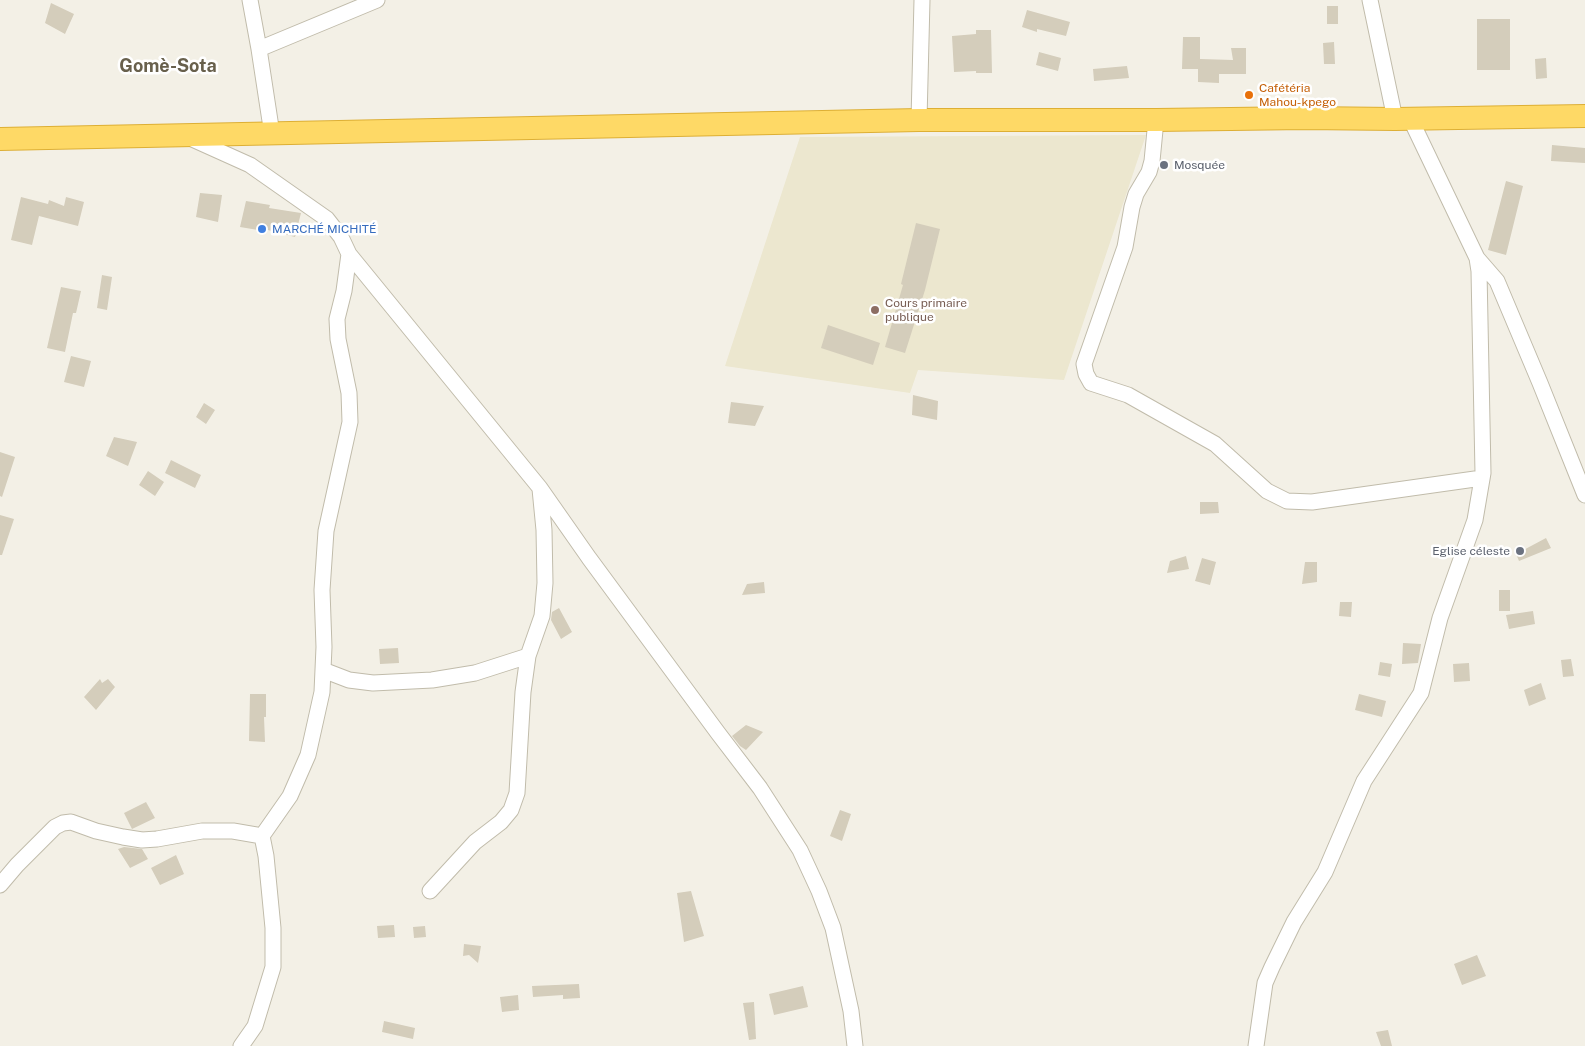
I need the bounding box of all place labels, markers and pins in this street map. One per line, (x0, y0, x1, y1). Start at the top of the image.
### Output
place label: Cafétéria Mahou-kpego (1259, 81, 1336, 109)
marker: Cafétéria Mahou-kpego (1243, 89, 1255, 101)
place label: Mosquée (1174, 158, 1225, 172)
marker: Mosquée (1158, 159, 1170, 171)
place label: MARCHÉ MICHITÉ (272, 222, 376, 236)
marker: MARCHÉ MICHITÉ (256, 223, 268, 235)
place label: Cours primaire publique (885, 296, 967, 324)
marker: Cours primaire publique (869, 304, 881, 316)
place label: Eglise céleste (1432, 544, 1510, 558)
marker: Eglise céleste (1514, 545, 1526, 557)

